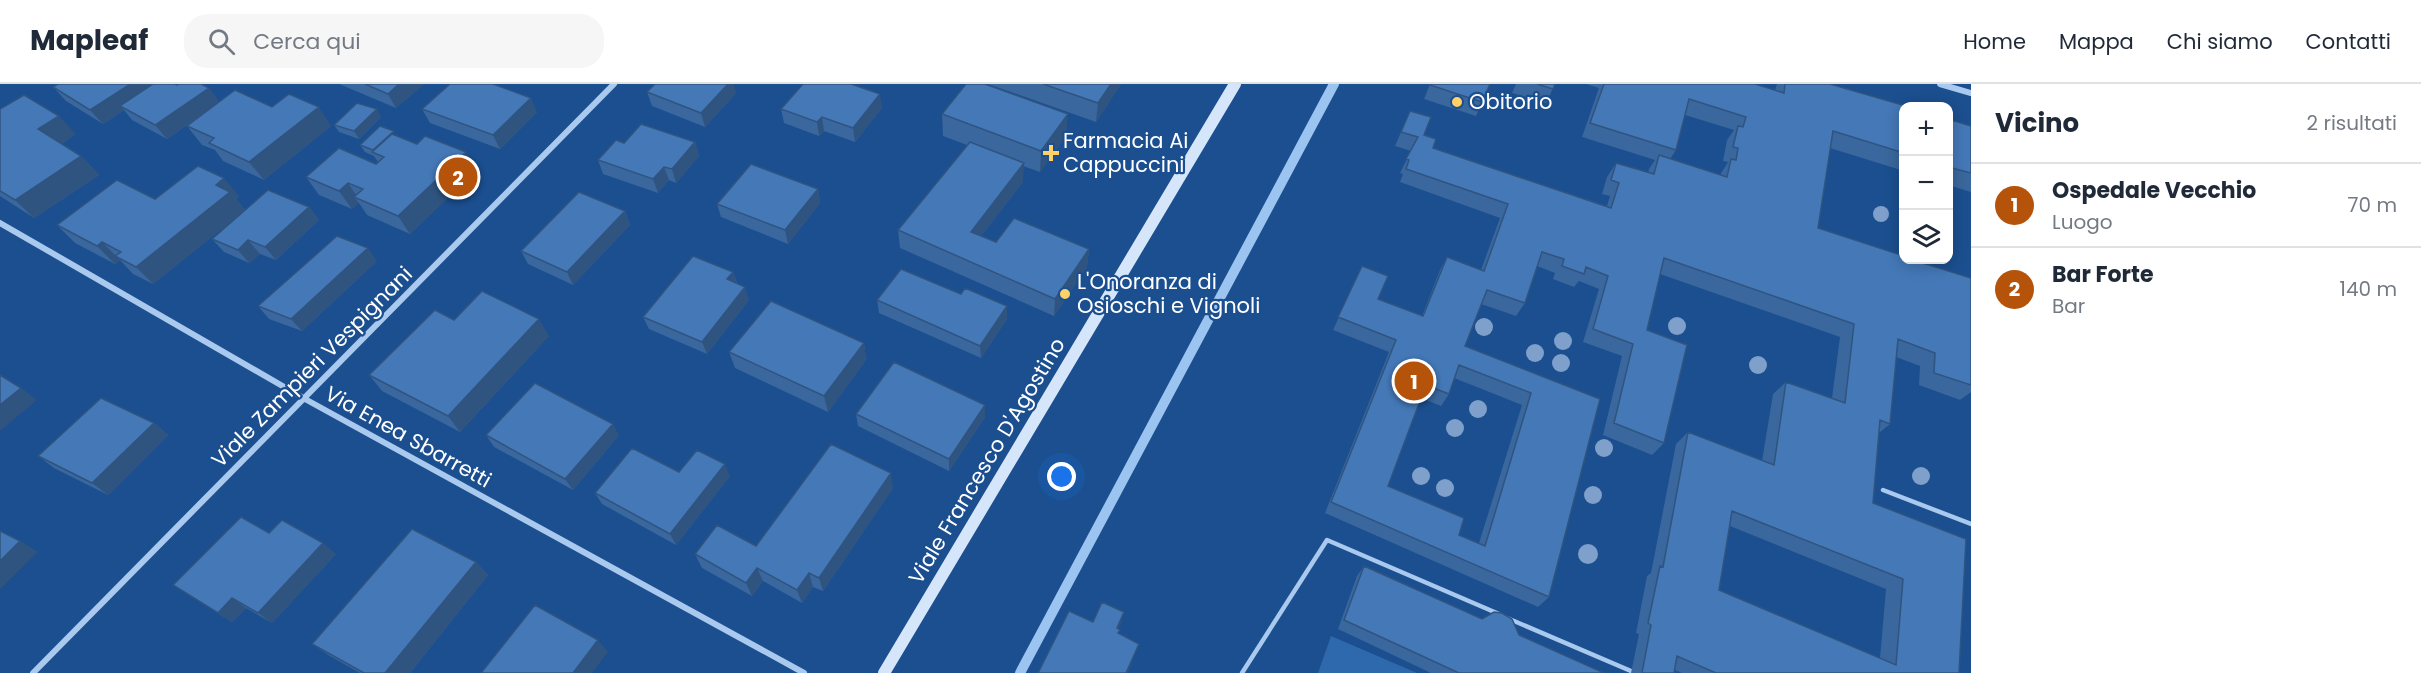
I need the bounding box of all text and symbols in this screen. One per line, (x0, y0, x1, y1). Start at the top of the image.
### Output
search box (184, 14, 604, 68)
text: Mapleaf (30, 21, 148, 60)
icon: search (205, 25, 238, 58)
text: Cerca qui (253, 26, 361, 57)
text: Home (1963, 27, 2026, 56)
text: Mappa (2059, 27, 2134, 56)
text: Chi siamo (2167, 27, 2273, 56)
text: Contatti (2306, 27, 2391, 56)
place label: Obitorio (1469, 87, 1552, 116)
marker: Obitorio (1450, 95, 1464, 109)
map controls (1899, 102, 1953, 264)
button: + (1899, 102, 1953, 156)
text: Vicino (1995, 105, 2079, 141)
text: 2 risultati (2307, 109, 2397, 137)
place label: Farmacia Ai Cappuccini (1063, 126, 1188, 179)
marker: Farmacia Ai Cappuccini (1044, 146, 1058, 160)
pin: 2 (438, 154, 478, 200)
button: − (1899, 156, 1953, 210)
text: Ospedale Vecchio (2052, 175, 2256, 206)
text: 1 (2011, 191, 2018, 219)
text: 70 m (2348, 191, 2397, 219)
text: Luogo (2052, 208, 2113, 236)
button: layers (1899, 210, 1953, 264)
text: Bar Forte (2052, 259, 2153, 290)
street label: Viale Zampieri Vespignani (205, 260, 419, 474)
place label: L'Onoranza di Osioschi e Vignoli (1077, 267, 1260, 320)
text: 2 (2009, 275, 2020, 303)
text: 140 m (2340, 275, 2397, 303)
marker: L'Onoranza di Osioschi e Vignoli (1058, 287, 1072, 301)
text: Bar (2052, 292, 2085, 320)
street label: Viale Francesco D'Agostino (901, 332, 1072, 589)
pin: 1 (1394, 358, 1434, 404)
street label: Via Enea Sbarretti (320, 379, 497, 494)
your location (1047, 462, 1076, 491)

